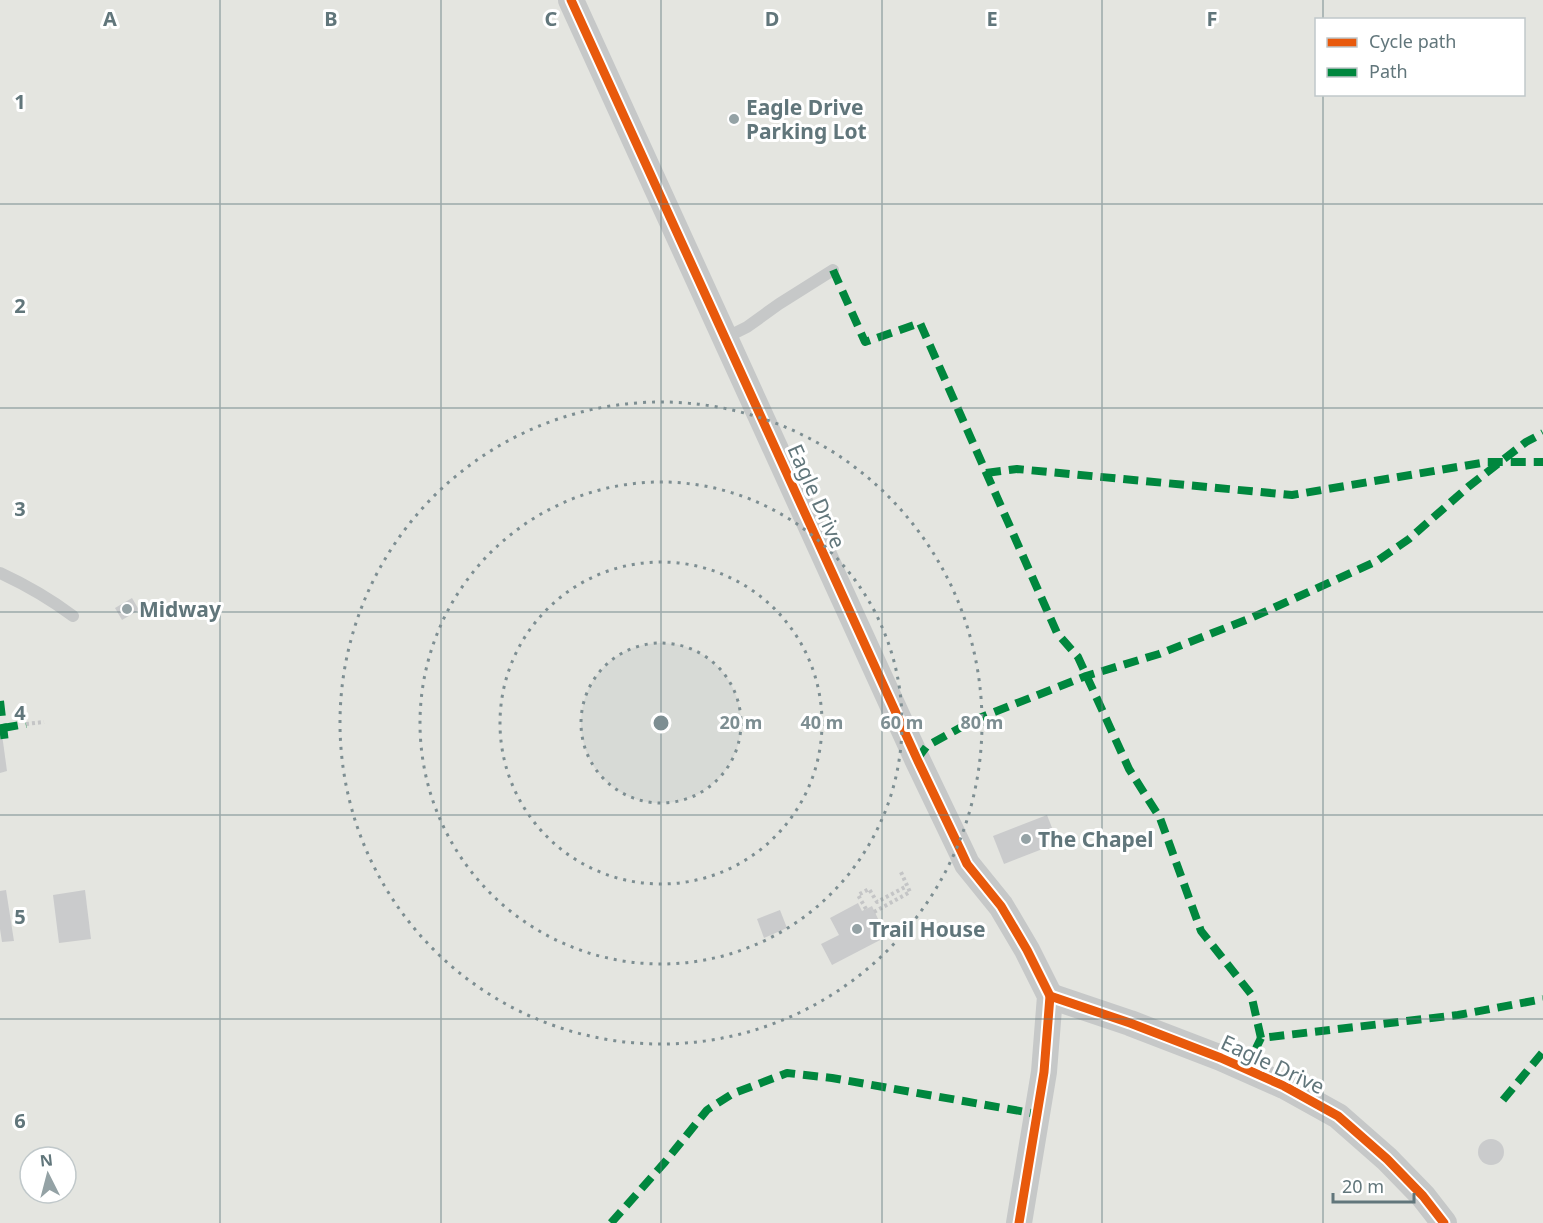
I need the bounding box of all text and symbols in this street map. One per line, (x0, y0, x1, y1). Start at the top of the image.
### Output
text: A (103, 5, 117, 32)
text: B (324, 5, 338, 32)
text: C (545, 5, 558, 32)
text: D (765, 5, 779, 32)
text: E (986, 5, 998, 32)
text: F (1207, 5, 1217, 32)
legend (1315, 18, 1525, 96)
text: Cycle path (1369, 29, 1456, 53)
text: Path (1369, 59, 1408, 83)
text: 1 (14, 88, 26, 115)
place label: Eagle Drive Parking Lot (746, 93, 867, 145)
marker: Eagle Drive Parking Lot (727, 112, 741, 126)
text: 2 (14, 292, 26, 319)
street label: Eagle Drive (782, 440, 852, 552)
text: 3 (14, 495, 26, 522)
place label: Midway (139, 595, 221, 623)
marker: Midway (120, 602, 134, 616)
text: 4 (14, 699, 26, 726)
text: 20 m (720, 710, 762, 734)
text: 40 m (801, 710, 843, 734)
text: 60 m (881, 710, 923, 734)
text: 80 m (961, 710, 1003, 734)
centre of rings (651, 713, 671, 733)
place label: The Chapel (1038, 825, 1154, 853)
marker: The Chapel (1019, 832, 1033, 846)
text: 5 (14, 903, 26, 930)
place label: Trail House (869, 915, 986, 943)
marker: Trail House (850, 922, 864, 936)
street label: Eagle Drive (1217, 1028, 1329, 1100)
text: 6 (14, 1107, 26, 1134)
north arrow (18, 1145, 78, 1205)
text: N (39, 1148, 54, 1172)
scale bar (1333, 1166, 1414, 1204)
text: 20 m (1342, 1174, 1384, 1198)

